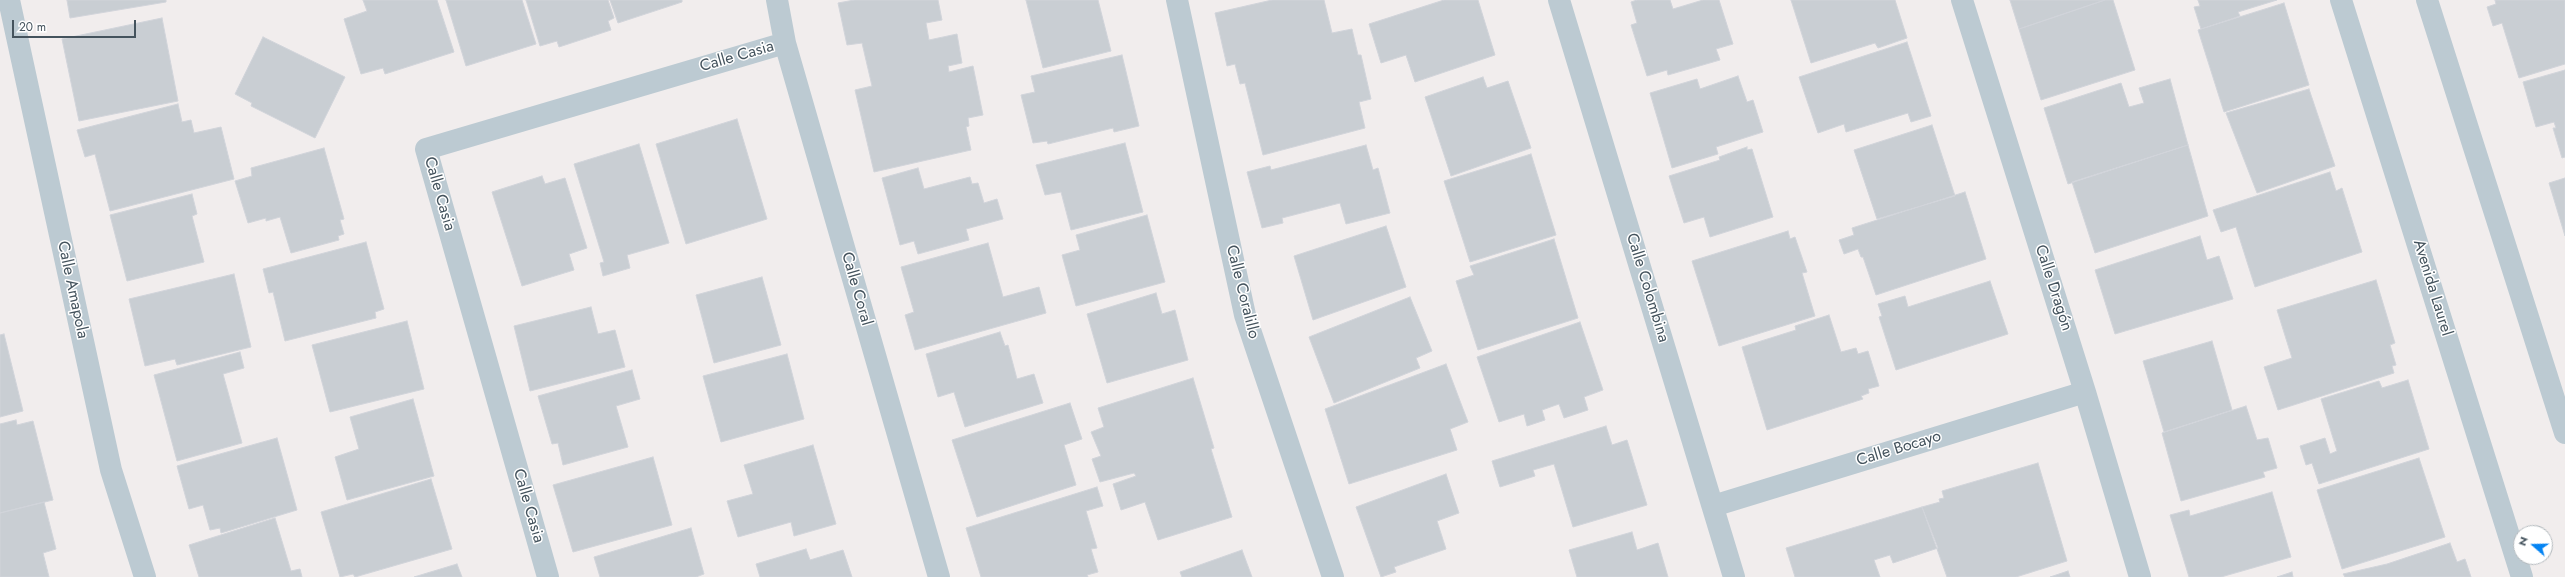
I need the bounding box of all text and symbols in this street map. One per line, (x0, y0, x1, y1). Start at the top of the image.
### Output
scale bar (14, 12, 138, 38)
text: 20 m (19, 18, 46, 36)
street label: Calle Casia (698, 37, 776, 77)
street label: Calle Casia (419, 155, 459, 233)
street label: Calle Colombina (1621, 231, 1673, 345)
street label: Avenida Laurel (2408, 238, 2456, 338)
street label: Calle Amapola (52, 240, 92, 340)
street label: Calle Coralillo (1221, 243, 1263, 341)
street label: Calle Dragón (2030, 243, 2076, 333)
street label: Calle Coral (836, 250, 876, 328)
street label: Calle Bocayo (1854, 427, 1944, 471)
street label: Calle Casia (508, 467, 548, 545)
north arrow (2513, 525, 2553, 565)
text: N (2514, 534, 2532, 548)

